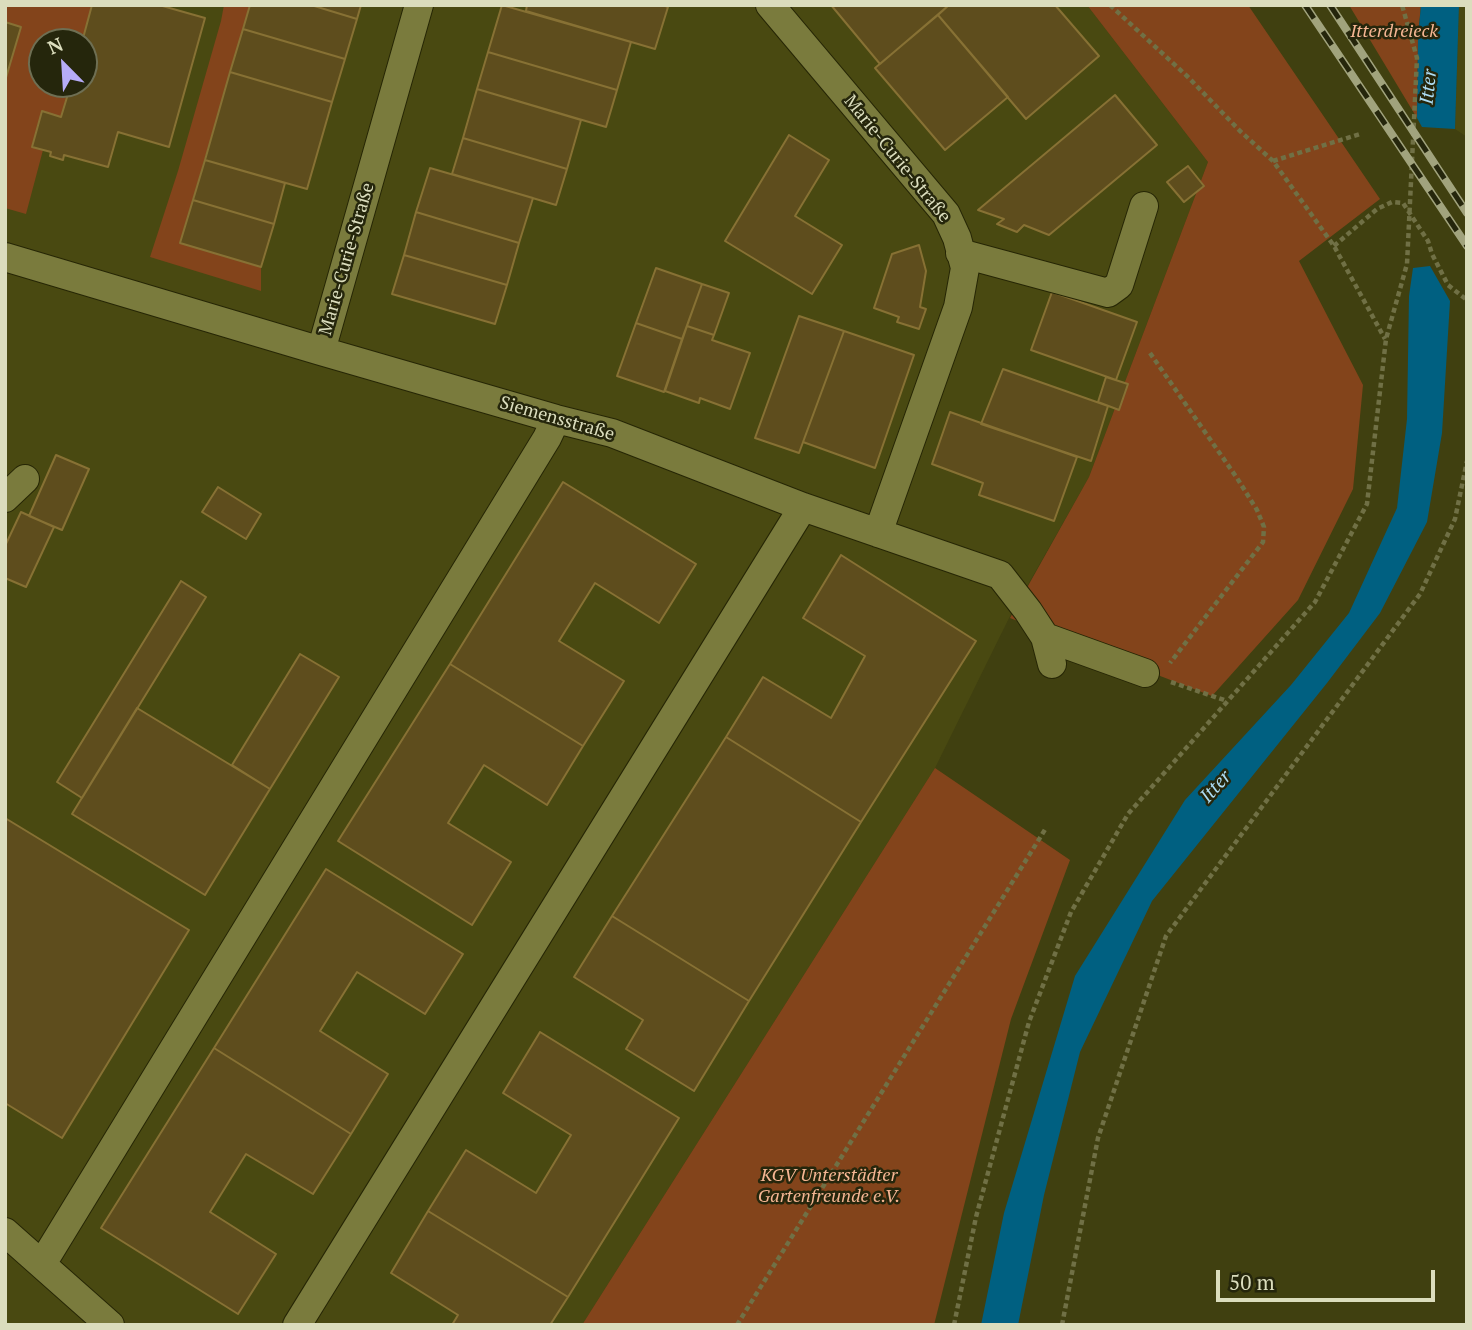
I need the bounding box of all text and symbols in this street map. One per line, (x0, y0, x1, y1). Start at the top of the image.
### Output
park label: Itterdreieck (1350, 21, 1438, 43)
north arrow (28, 28, 98, 98)
text: N (43, 31, 67, 60)
water label: Itter (1416, 68, 1442, 106)
street label: Marie-Curie-Straße (839, 91, 955, 227)
street label: Marie-Curie-Straße (315, 180, 379, 338)
street label: Siemensstraße (497, 392, 617, 446)
water label: Itter (1196, 766, 1236, 808)
park label: KGV Unterstädter Gartenfreunde e.V. (758, 1165, 900, 1208)
scale bar (1220, 1256, 1439, 1300)
text: 50 m (1229, 1268, 1275, 1296)

